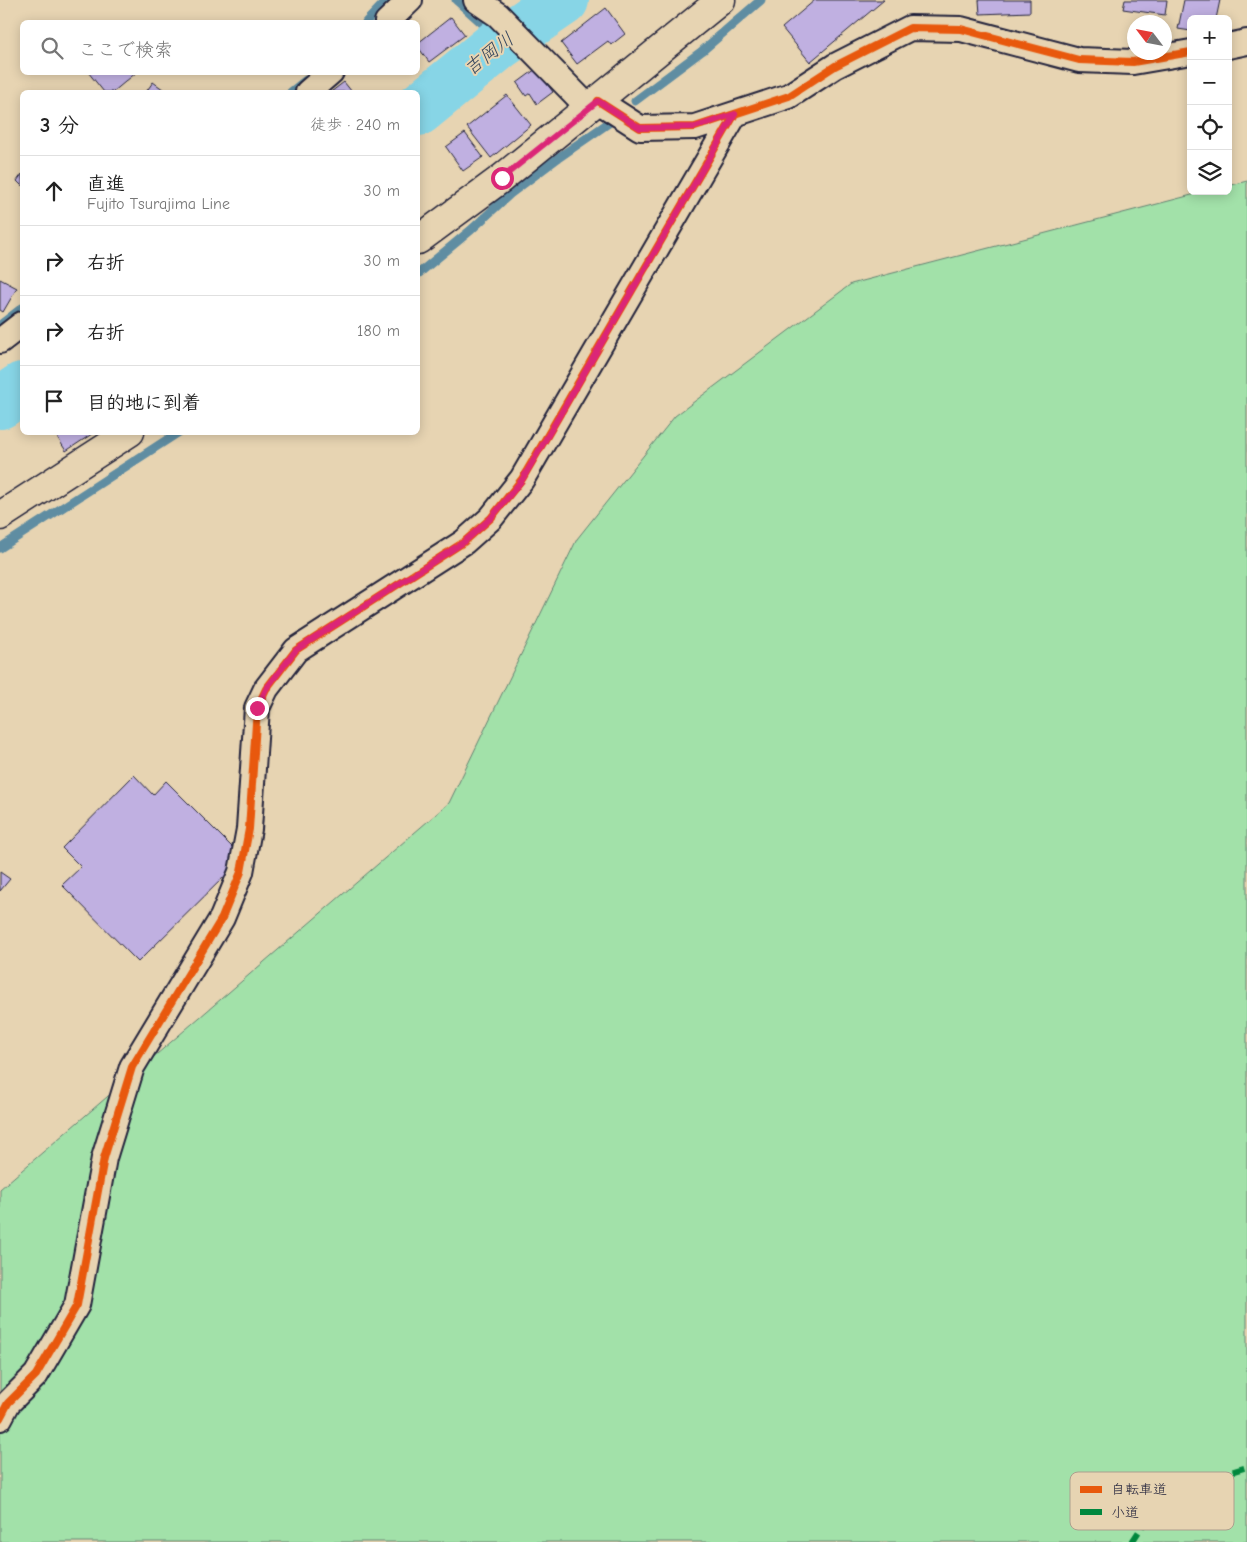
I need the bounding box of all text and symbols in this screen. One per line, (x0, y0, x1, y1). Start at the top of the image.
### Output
north arrow (1127, 15, 1172, 60)
map controls (1187, 15, 1232, 195)
button: + (1187, 15, 1232, 60)
search box (20, 20, 420, 75)
water label: 吉岡川 (460, 28, 518, 80)
icon: search (38, 34, 66, 62)
text: ここで検索 (78, 39, 173, 61)
button: − (1187, 60, 1232, 105)
button: locate (1187, 105, 1232, 150)
text: 3 分 (40, 113, 79, 137)
text: 徒歩 · 240 m (310, 116, 400, 134)
button: layers (1187, 150, 1232, 195)
route start (491, 167, 514, 190)
text: 直進 (87, 173, 125, 195)
icon: ahead (40, 177, 68, 205)
text: 30 m (364, 182, 400, 200)
text: Fujito Tsurajima Line (87, 195, 230, 213)
icon: right (40, 247, 68, 275)
text: 右折 (87, 252, 125, 274)
text: 30 m (364, 252, 400, 270)
icon: right (40, 317, 68, 345)
text: 右折 (87, 322, 125, 344)
text: 180 m (357, 322, 400, 340)
icon: arrive (40, 387, 68, 415)
text: 目的地に到着 (87, 392, 201, 414)
route end (246, 697, 269, 720)
legend (1070, 1472, 1234, 1530)
text: 自転車道 (1111, 1481, 1167, 1498)
text: 小道 (1111, 1504, 1139, 1521)

